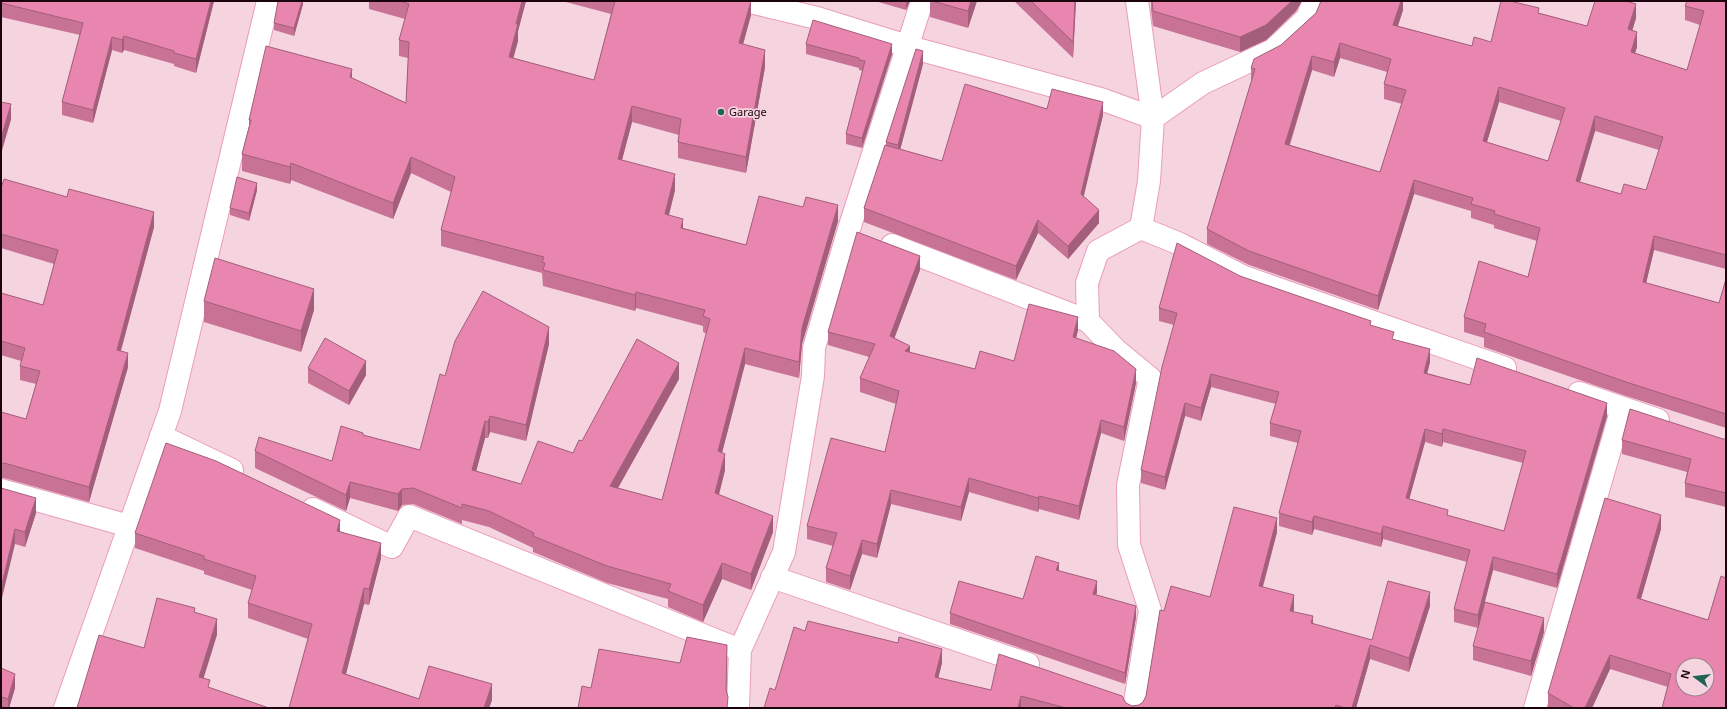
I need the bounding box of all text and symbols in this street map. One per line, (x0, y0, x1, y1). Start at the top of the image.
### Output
place label: Garage (729, 104, 767, 119)
marker: Garage (716, 107, 726, 117)
north arrow (1675, 657, 1715, 697)
text: N (1676, 668, 1693, 681)

